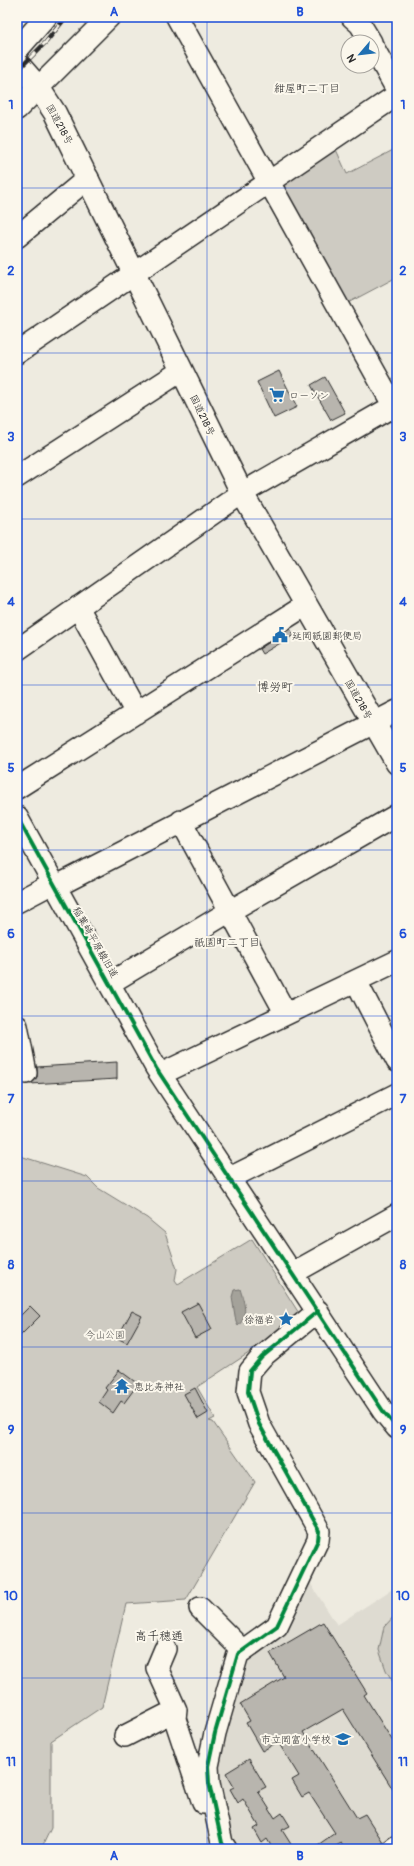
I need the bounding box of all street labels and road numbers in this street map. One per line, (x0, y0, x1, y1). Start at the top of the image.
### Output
street label: 国道218号 (43, 102, 75, 147)
street label: 国道218号 (187, 393, 217, 438)
street label: 国道218号 (342, 677, 374, 722)
street label: 稲葉崎平原線旧道 (70, 905, 120, 980)

